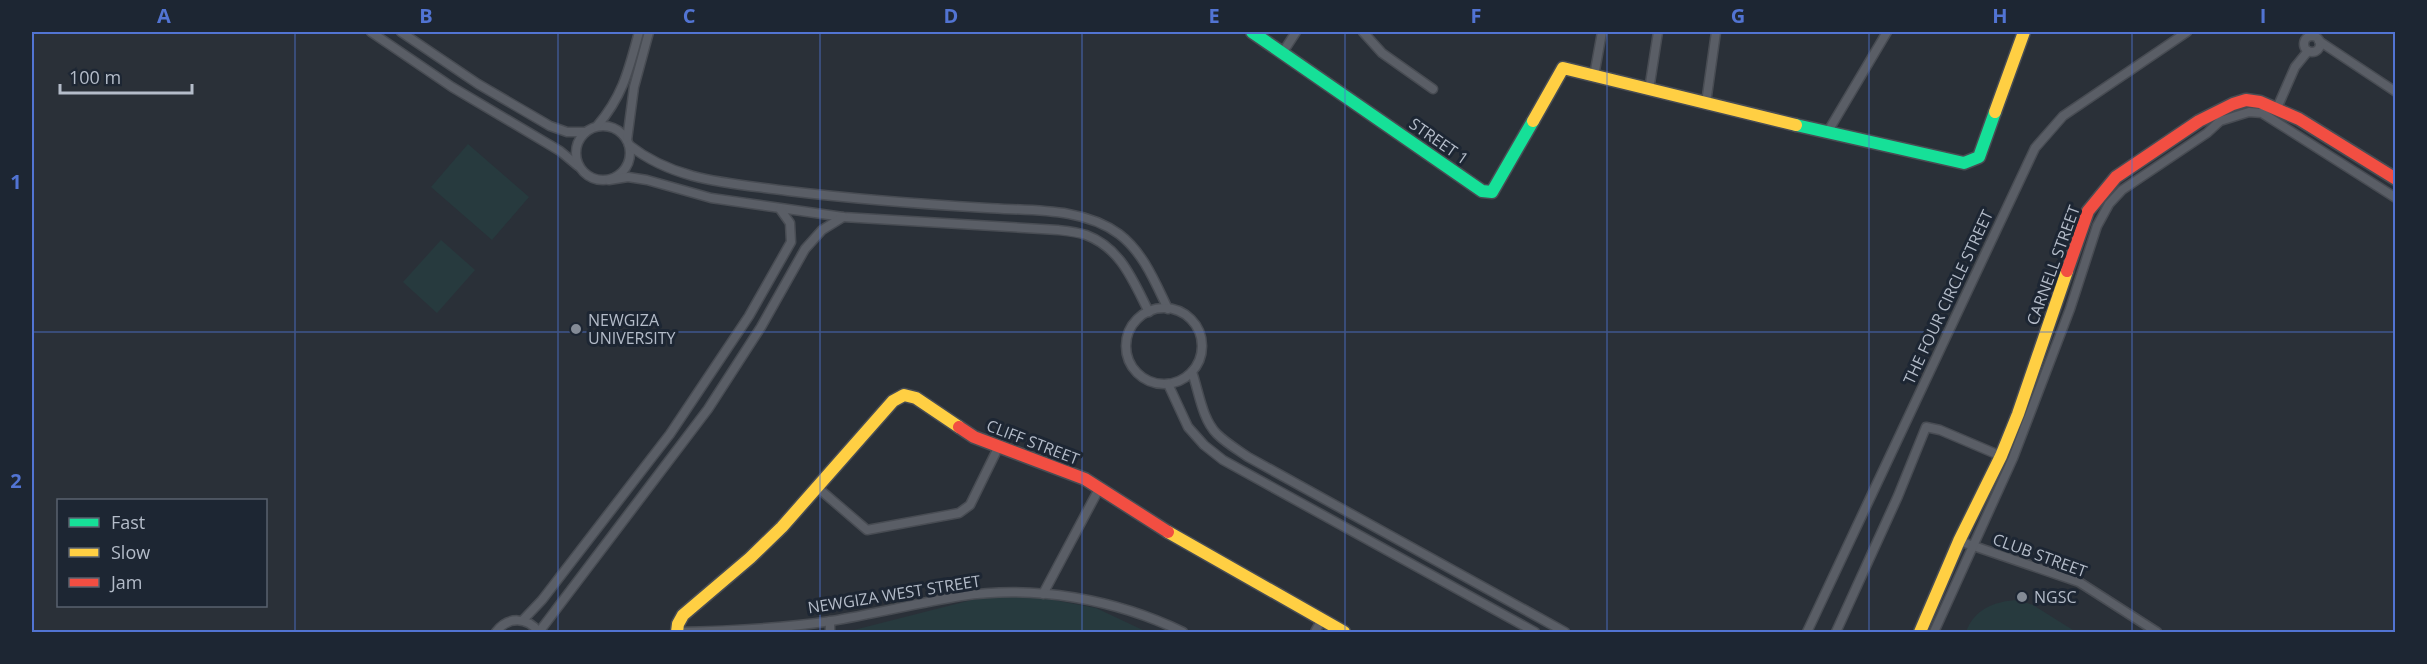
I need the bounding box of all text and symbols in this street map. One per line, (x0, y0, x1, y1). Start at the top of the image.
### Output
text: A (157, 2, 171, 29)
text: B (419, 2, 433, 29)
text: C (683, 2, 696, 29)
text: D (944, 2, 958, 29)
text: E (1208, 2, 1220, 29)
text: F (1471, 2, 1481, 29)
text: G (1731, 2, 1745, 29)
text: H (1992, 2, 2008, 29)
text: I (2260, 2, 2266, 29)
scale bar (60, 57, 192, 95)
text: 100 m (69, 65, 121, 89)
street label: STREET 1 (1405, 113, 1473, 169)
text: 1 (10, 168, 22, 195)
street label: CARNELL STREET (2021, 202, 2085, 328)
street label: THE FOUR CIRCLE STREET (1898, 206, 1998, 388)
place label: NEWGIZA UNIVERSITY (588, 309, 676, 349)
marker: NEWGIZA UNIVERSITY (569, 322, 583, 336)
street label: CLIFF STREET (983, 414, 1083, 470)
text: 2 (10, 467, 22, 494)
legend (57, 499, 267, 607)
text: Fast (111, 510, 145, 534)
street label: CLUB STREET (1990, 528, 2090, 582)
text: Slow (111, 540, 150, 564)
street label: NEWGIZA WEST STREET (806, 569, 982, 619)
text: Jam (109, 570, 143, 594)
place label: NGSC (2034, 586, 2077, 608)
marker: NGSC (2015, 590, 2029, 604)

